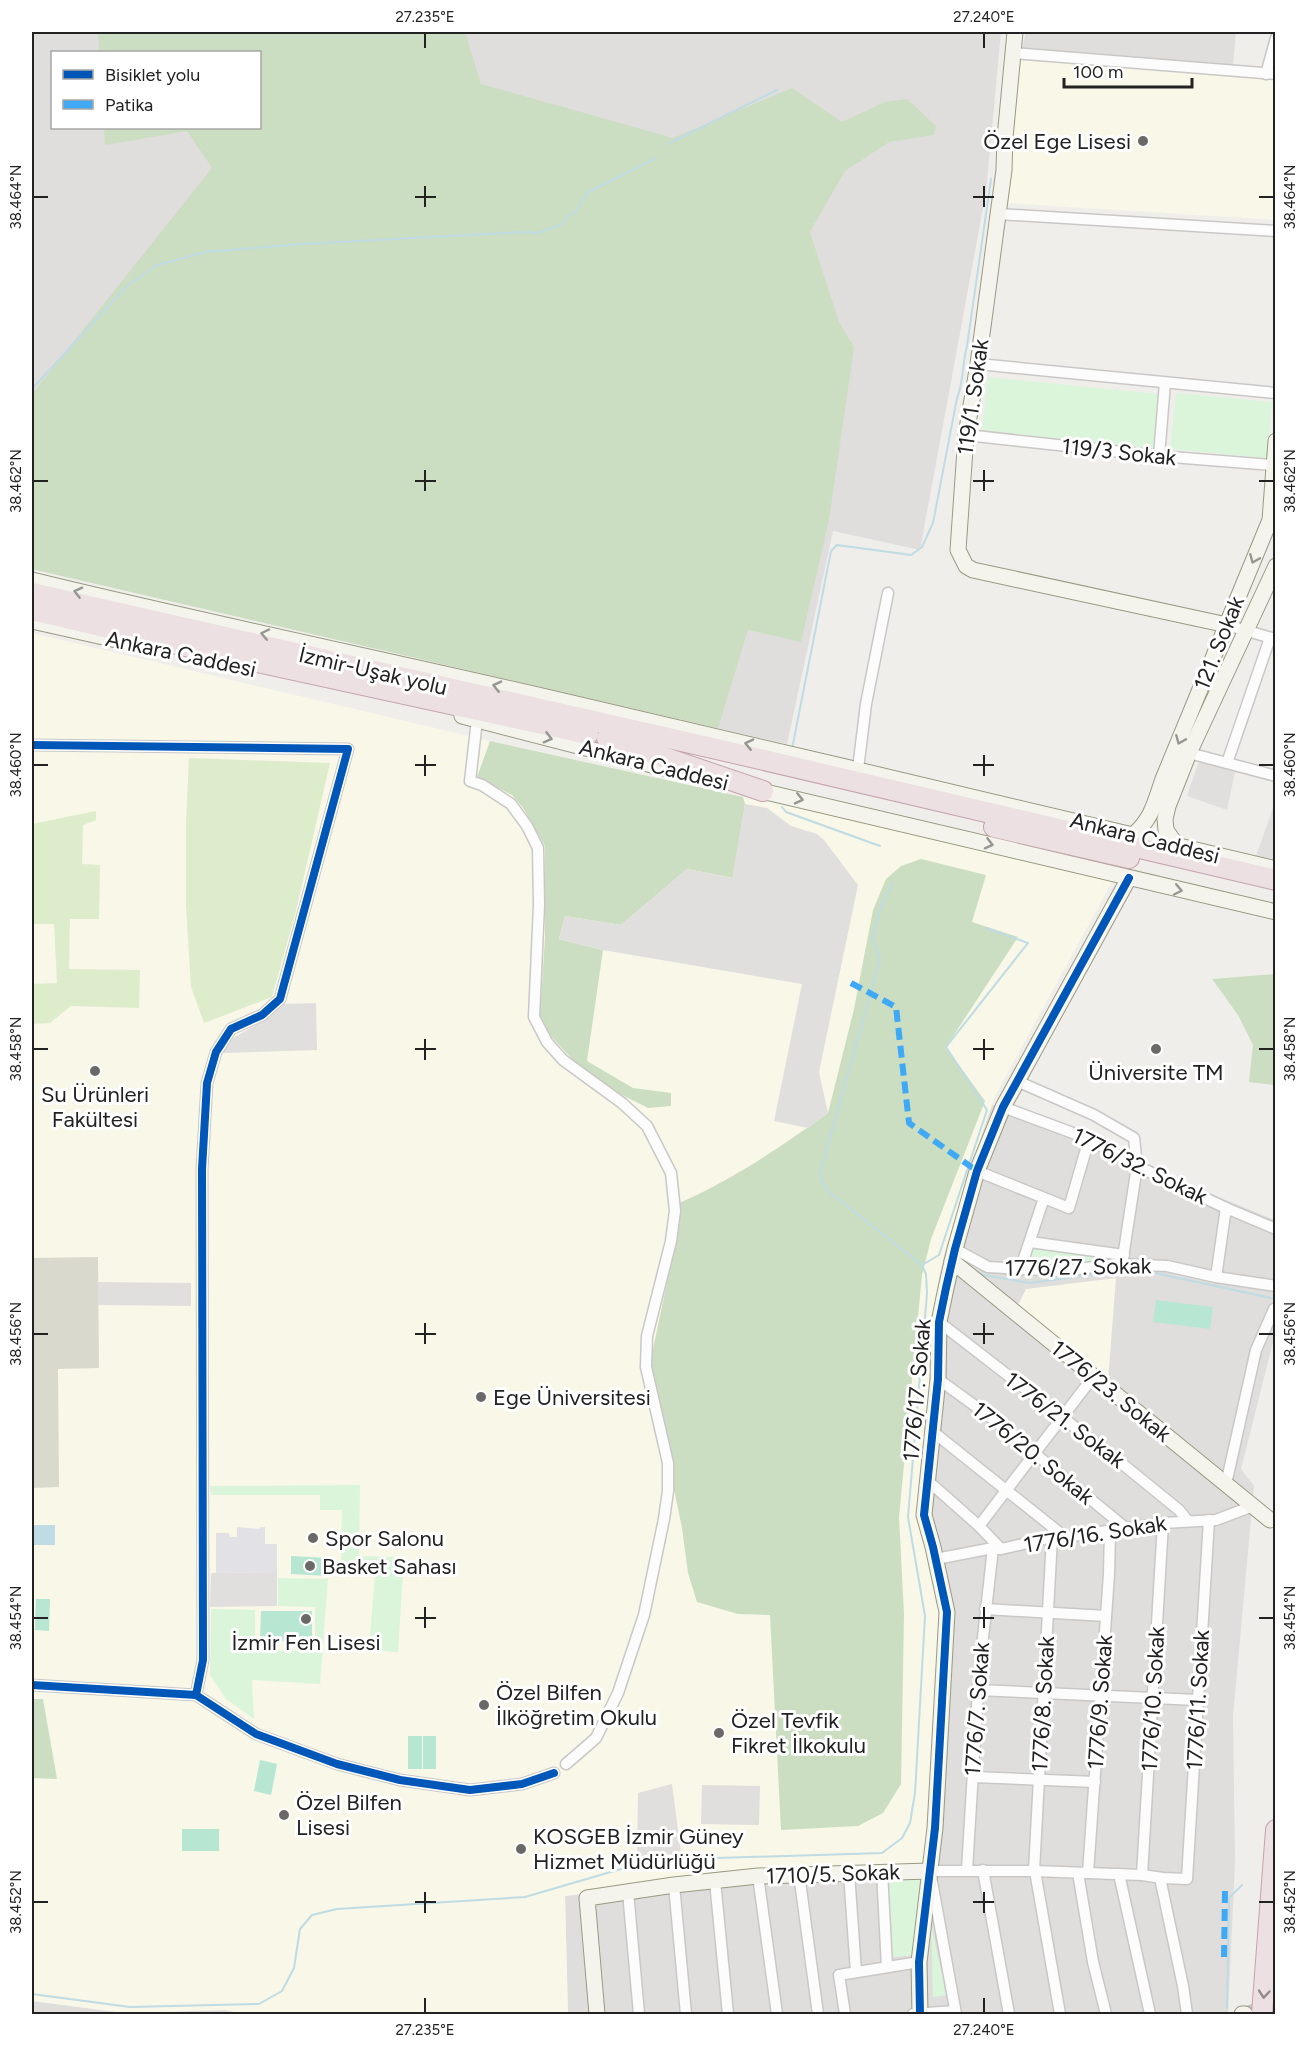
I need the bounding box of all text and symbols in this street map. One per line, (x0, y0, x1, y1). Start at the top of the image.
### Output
text: 27.235°E (395, 8, 455, 26)
text: 27.240°E (953, 8, 1015, 26)
legend (51, 51, 261, 129)
scale bar (1064, 51, 1192, 89)
text: 100 m (1073, 61, 1123, 83)
text: Bisiklet yolu (105, 64, 200, 86)
text: Patika (105, 94, 153, 116)
place label: Özel Ege Lisesi (983, 128, 1131, 155)
marker: Özel Ege Lisesi (1136, 134, 1150, 148)
text: 38.464°N (7, 165, 25, 229)
text: 38.464°N (1281, 165, 1299, 229)
street label: 119/1. Sokak (951, 337, 995, 457)
street label: 119/3 Sokak (1060, 433, 1178, 471)
text: 38.462°N (7, 449, 25, 513)
text: 38.462°N (1281, 449, 1299, 513)
one-way arrow (1249, 553, 1261, 564)
one-way arrow (74, 586, 84, 599)
street label: 121. Sokak (1188, 592, 1250, 694)
street label: Ankara Caddesi (103, 625, 259, 683)
one-way arrow (261, 628, 271, 641)
street label: İzmir-Uşak yolu (296, 641, 450, 701)
one-way arrow (492, 680, 502, 693)
one-way arrow (543, 731, 553, 744)
text: 38.460°N (7, 732, 25, 798)
text: 38.460°N (1281, 732, 1299, 798)
street label: Ankara Caddesi (576, 733, 732, 797)
one-way arrow (1175, 734, 1187, 745)
one-way arrow (744, 738, 754, 751)
one-way arrow (794, 792, 804, 805)
street label: Ankara Caddesi (1067, 806, 1223, 870)
one-way arrow (983, 837, 993, 850)
one-way arrow (1173, 883, 1183, 896)
text: 38.458°N (7, 1017, 25, 1081)
text: 38.458°N (1281, 1017, 1299, 1081)
marker: Üniversite TM (1149, 1042, 1163, 1056)
place label: Üniversite TM (1088, 1059, 1224, 1086)
marker: Su Ürünleri Fakültesi (88, 1064, 102, 1078)
place label: Su Ürünleri Fakültesi (41, 1081, 149, 1133)
street label: 1776/32. Sokak (1068, 1122, 1212, 1210)
street label: 1776/27. Sokak (1005, 1252, 1152, 1282)
text: 38.456°N (7, 1302, 25, 1366)
text: 38.456°N (1281, 1302, 1299, 1366)
street label: 1776/17. Sokak (897, 1317, 937, 1463)
street label: 1776/23. Sokak (1046, 1334, 1177, 1448)
street label: 1776/21. Sokak (999, 1366, 1131, 1474)
place label: Ege Üniversitesi (493, 1384, 651, 1411)
marker: Ege Üniversitesi (474, 1390, 488, 1404)
street label: 1776/20. Sokak (967, 1396, 1100, 1510)
street label: 1776/16. Sokak (1022, 1509, 1168, 1559)
place label: Spor Salonu (325, 1525, 444, 1552)
marker: Spor Salonu (306, 1531, 320, 1545)
place label: Basket Sahası (322, 1553, 457, 1580)
marker: Basket Sahası (303, 1559, 317, 1573)
text: 38.454°N (7, 1586, 25, 1650)
text: 38.454°N (1281, 1586, 1299, 1650)
marker: İzmir Fen Lisesi (299, 1612, 313, 1626)
street label: 1776/10. Sokak (1136, 1625, 1170, 1772)
place label: İzmir Fen Lisesi (231, 1629, 381, 1656)
street label: 1776/11. Sokak (1181, 1629, 1215, 1771)
street label: 1776/9. Sokak (1082, 1634, 1118, 1770)
street label: 1776/8. Sokak (1026, 1635, 1060, 1773)
street label: 1776/7. Sokak (959, 1641, 995, 1777)
place label: Özel Bilfen İlköğretim Okulu (496, 1679, 657, 1731)
marker: Özel Bilfen İlköğretim Okulu (477, 1698, 491, 1712)
place label: Özel Tevfik Fikret İlkokulu (731, 1707, 866, 1759)
marker: Özel Tevfik Fikret İlkokulu (712, 1726, 726, 1740)
place label: Özel Bilfen Lisesi (296, 1789, 402, 1841)
marker: Özel Bilfen Lisesi (277, 1808, 291, 1822)
place label: KOSGEB İzmir Güney Hizmet Müdürlüğü (533, 1823, 744, 1875)
marker: KOSGEB İzmir Güney Hizmet Müdürlüğü (514, 1842, 528, 1856)
street label: 1710/5. Sokak (766, 1858, 901, 1890)
text: 38.452°N (7, 1870, 25, 1934)
text: 38.452°N (1281, 1870, 1299, 1934)
one-way arrow (1258, 1989, 1271, 1998)
text: 27.235°E (395, 2021, 455, 2039)
text: 27.240°E (953, 2021, 1015, 2039)

